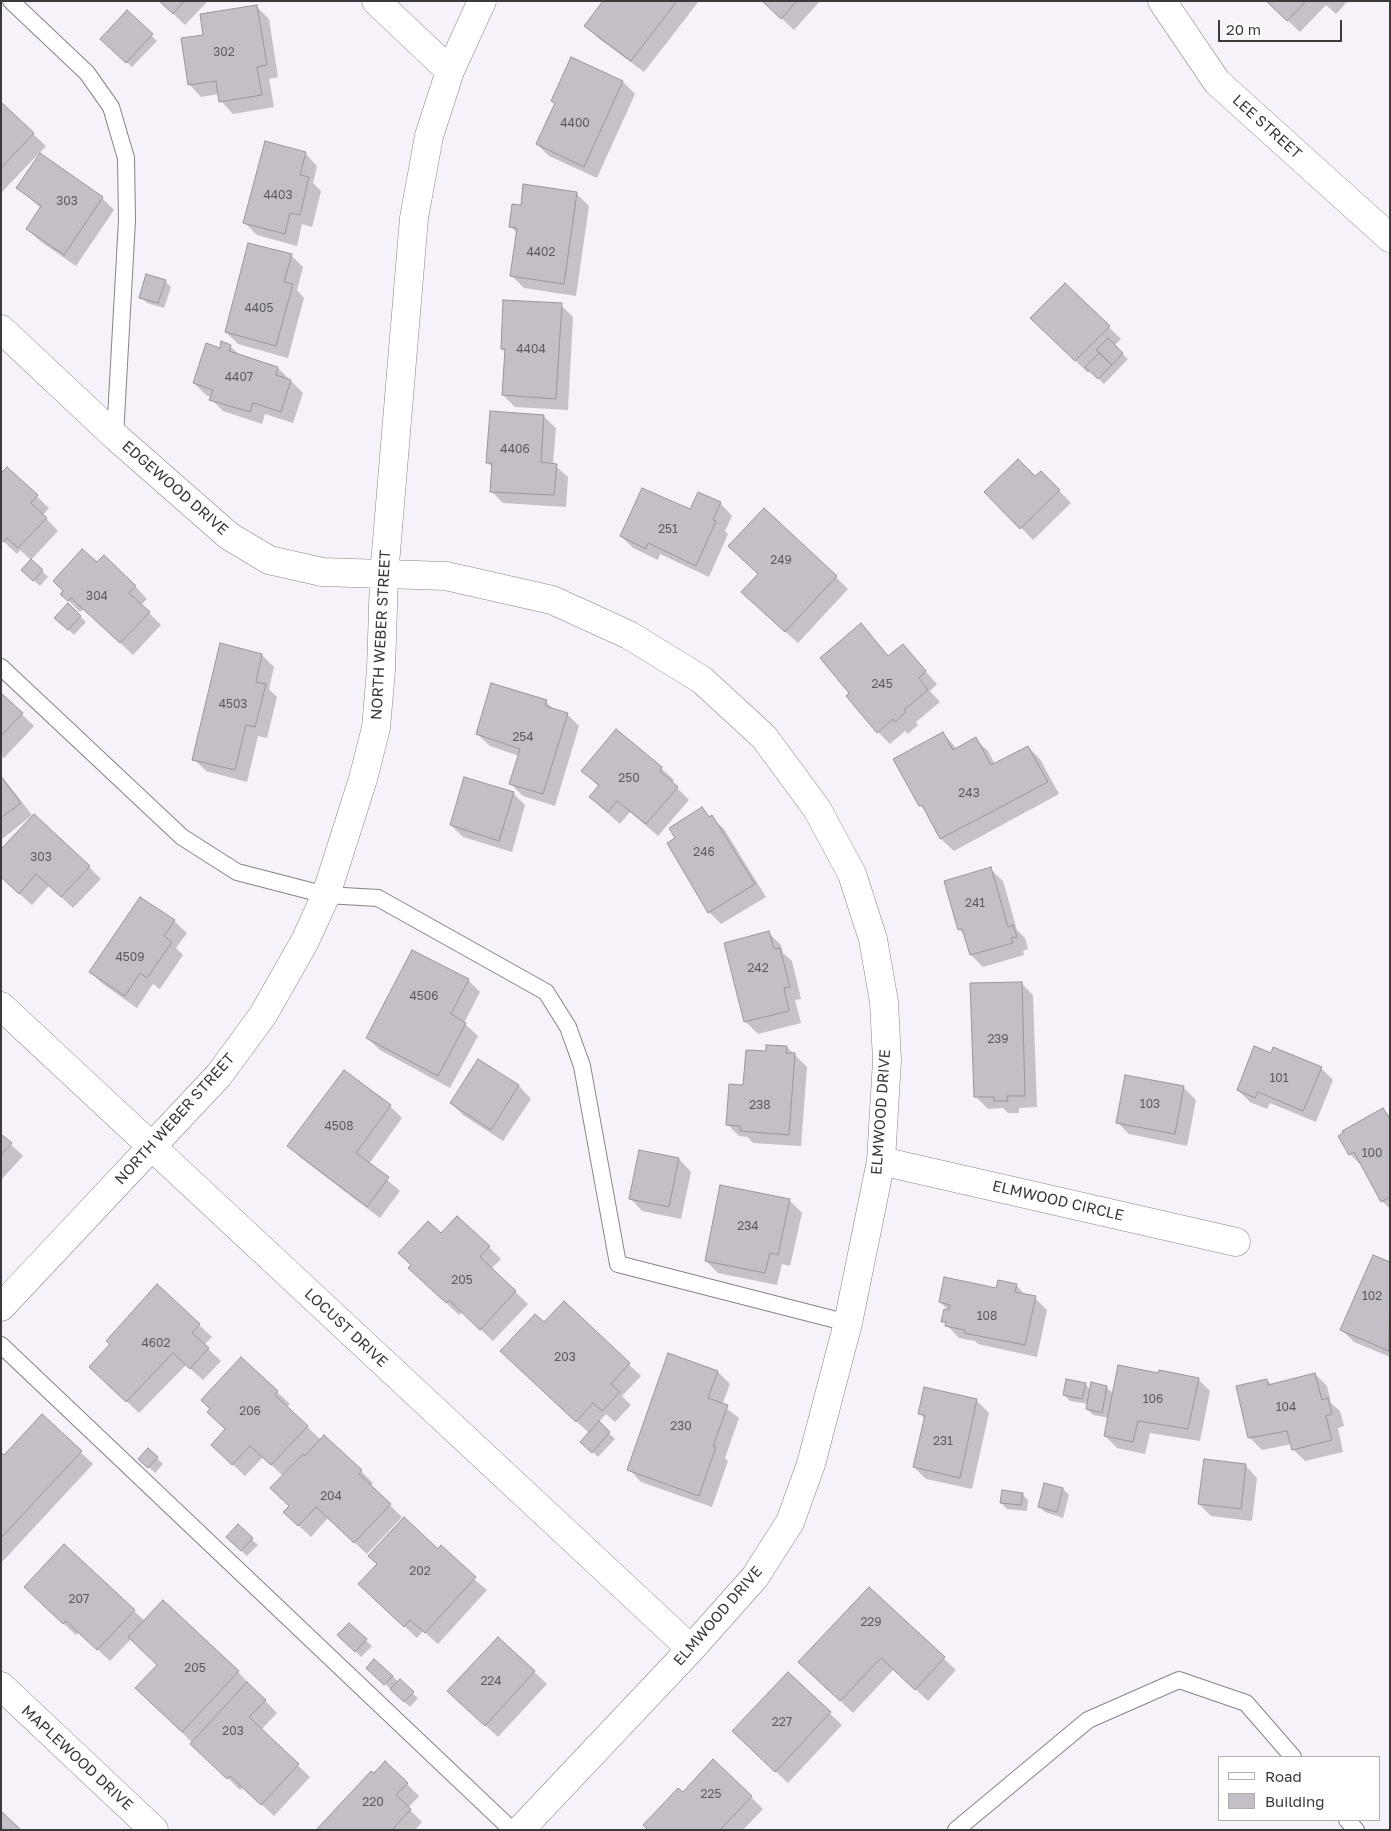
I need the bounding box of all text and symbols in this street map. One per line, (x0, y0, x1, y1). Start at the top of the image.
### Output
scale bar (1221, 10, 1345, 42)
text: 20 m (1226, 20, 1261, 38)
house number: 302 (213, 45, 235, 59)
street label: LEE STREET (1229, 91, 1305, 163)
house number: 4400 (560, 116, 590, 130)
house number: 4403 (263, 188, 293, 202)
house number: 303 (56, 194, 78, 208)
house number: 4402 (526, 245, 556, 259)
house number: 4405 (244, 301, 274, 315)
house number: 4404 (516, 342, 546, 356)
house number: 4407 (225, 370, 253, 384)
street label: EDGEWOOD DRIVE (118, 437, 232, 539)
house number: 4406 (500, 442, 530, 456)
house number: 251 (658, 522, 678, 536)
street label: NORTH WEBER STREET (368, 549, 394, 721)
house number: 249 (770, 553, 792, 567)
house number: 304 (86, 589, 108, 603)
house number: 245 (871, 677, 893, 691)
house number: 4503 (219, 697, 247, 711)
house number: 254 (512, 730, 534, 744)
house number: 250 (618, 771, 640, 785)
house number: 243 (958, 786, 980, 800)
house number: 246 (693, 845, 715, 859)
house number: 303 (30, 850, 52, 864)
house number: 241 (965, 896, 985, 910)
house number: 4509 (116, 950, 144, 964)
house number: 242 (747, 961, 769, 975)
house number: 4506 (410, 989, 438, 1003)
house number: 239 (987, 1032, 1009, 1046)
street label: ELMWOOD DRIVE (868, 1049, 894, 1175)
street label: NORTH WEBER STREET (111, 1050, 239, 1188)
house number: 101 (1269, 1071, 1289, 1085)
house number: 103 (1140, 1097, 1160, 1111)
house number: 238 (749, 1098, 771, 1112)
house number: 4508 (324, 1119, 354, 1133)
house number: 100 (1362, 1146, 1382, 1160)
street label: ELMWOOD CIRCLE (991, 1177, 1125, 1225)
house number: 234 (737, 1219, 759, 1233)
house number: 205 (451, 1273, 473, 1287)
street label: LOCUST DRIVE (301, 1285, 391, 1371)
house number: 102 (1362, 1289, 1382, 1303)
house number: 108 (977, 1309, 997, 1323)
house number: 4602 (142, 1336, 170, 1350)
house number: 203 (554, 1350, 576, 1364)
house number: 106 (1143, 1392, 1163, 1406)
house number: 104 (1276, 1400, 1296, 1414)
house number: 206 (239, 1404, 261, 1418)
house number: 230 (670, 1419, 692, 1433)
house number: 231 (933, 1434, 953, 1448)
house number: 204 (320, 1489, 342, 1503)
street label: ELMWOOD DRIVE (670, 1563, 766, 1669)
house number: 202 (409, 1564, 431, 1578)
house number: 207 (69, 1592, 89, 1606)
house number: 229 (860, 1615, 882, 1629)
house number: 205 (184, 1661, 206, 1675)
house number: 224 (480, 1674, 502, 1688)
street label: MAPLEWOOD DRIVE (18, 1702, 136, 1814)
house number: 227 (772, 1715, 792, 1729)
house number: 203 (222, 1724, 244, 1738)
legend (1218, 1756, 1381, 1821)
text: Road (1265, 1767, 1302, 1785)
house number: 225 (701, 1787, 721, 1801)
text: Building (1265, 1792, 1325, 1810)
house number: 220 (362, 1795, 384, 1809)

